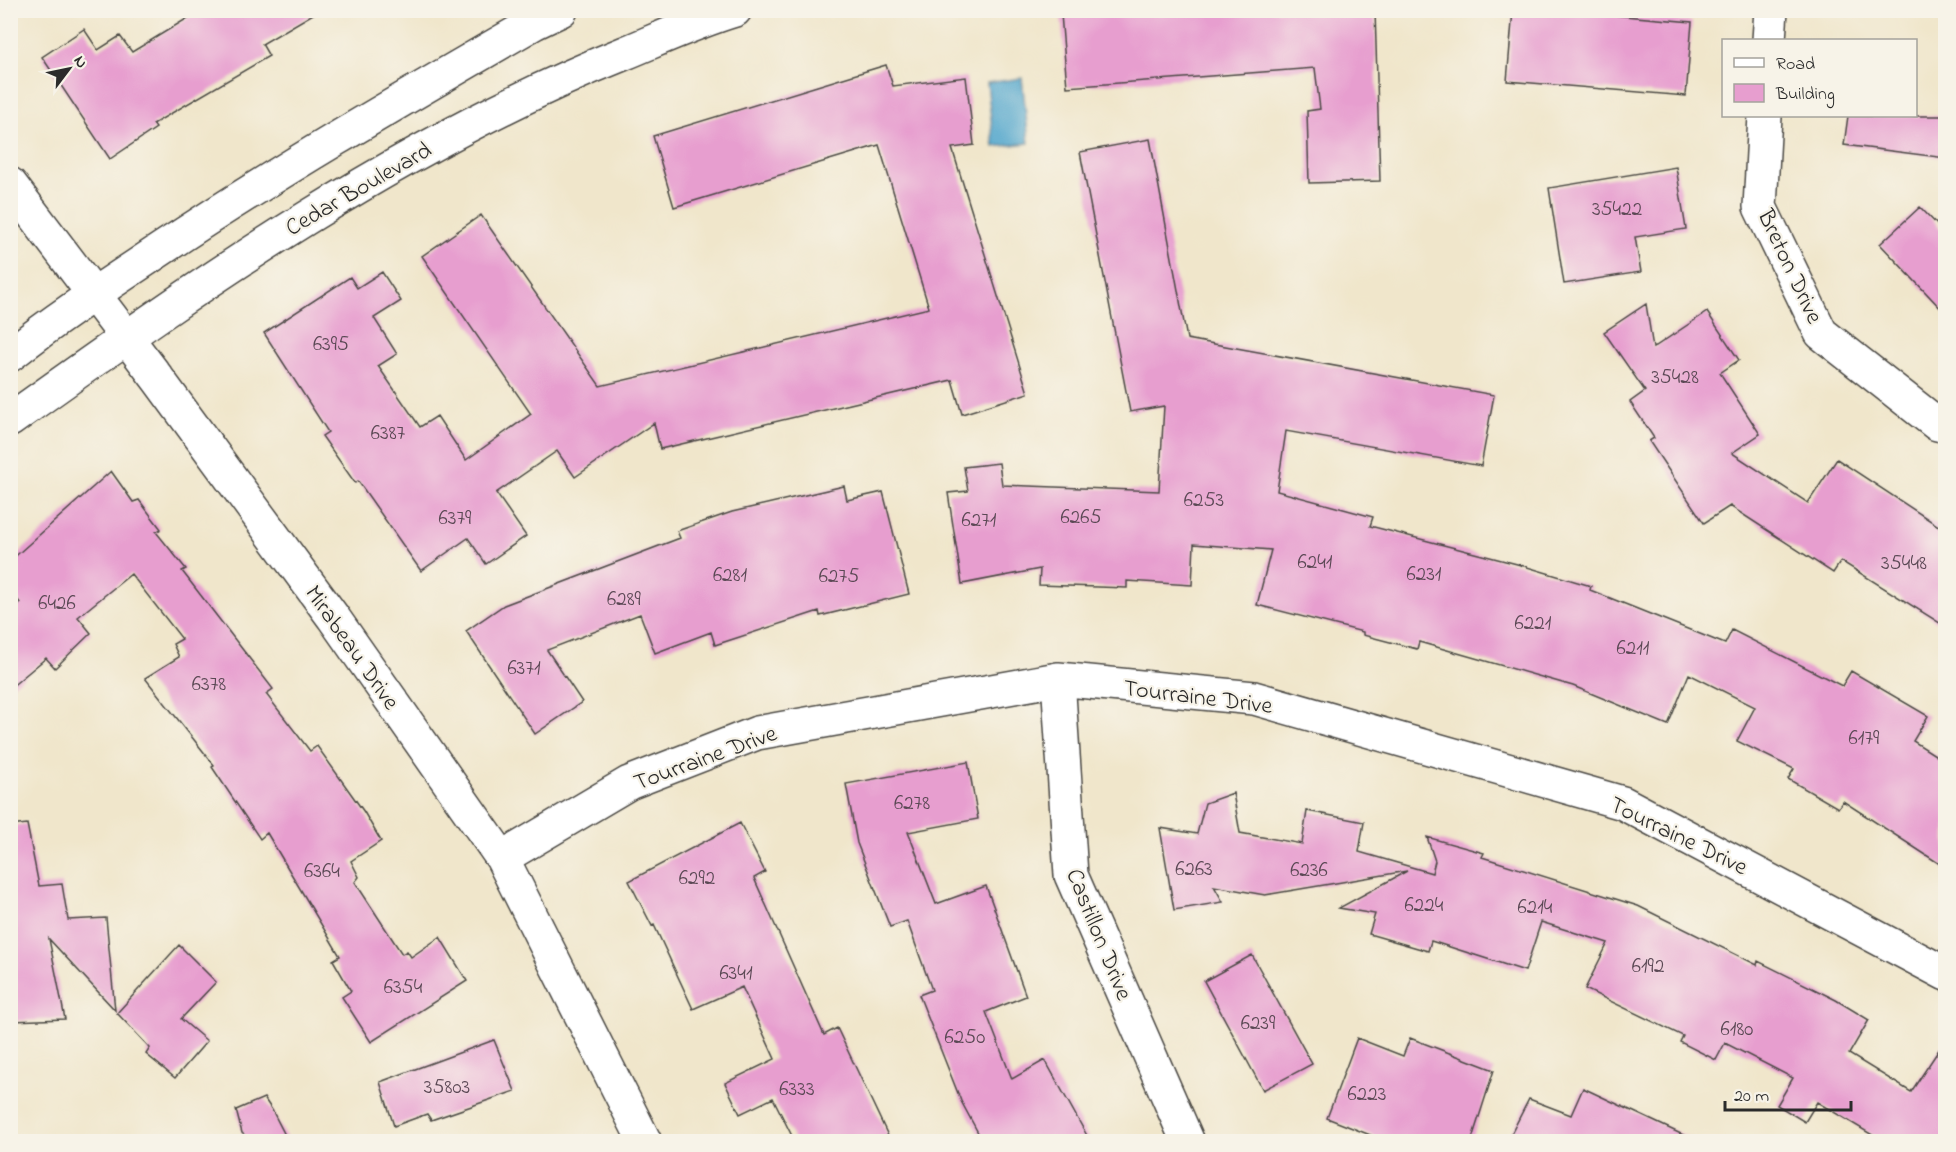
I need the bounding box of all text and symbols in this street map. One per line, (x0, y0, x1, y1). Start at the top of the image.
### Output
north arrow (39, 39, 99, 99)
legend (1722, 39, 1917, 117)
text: N (67, 51, 93, 73)
text: Road (1776, 52, 1815, 78)
text: Building (1775, 82, 1835, 109)
street label: Cedar Boulevard (279, 134, 439, 246)
house number: 35422 (1592, 195, 1642, 225)
street label: Breton Drive (1746, 203, 1831, 330)
house number: 6395 (313, 330, 349, 360)
house number: 35428 (1651, 363, 1699, 393)
house number: 6387 (371, 419, 406, 449)
house number: 6253 (1184, 486, 1224, 516)
house number: 6265 (1061, 503, 1101, 533)
house number: 6379 (439, 504, 472, 534)
house number: 6271 (961, 506, 997, 536)
house number: 6241 (1297, 548, 1333, 578)
house number: 35448 (1881, 549, 1927, 579)
house number: 6231 (1406, 560, 1442, 590)
house number: 6281 (713, 561, 747, 591)
house number: 6275 (819, 562, 859, 592)
street label: Mirabeau Drive (295, 579, 407, 718)
house number: 6289 (607, 585, 642, 615)
house number: 6426 (38, 589, 76, 619)
house number: 6221 (1515, 609, 1552, 639)
house number: 6211 (1616, 634, 1650, 664)
house number: 6371 (507, 654, 541, 684)
house number: 6378 (192, 670, 226, 700)
street label: Tourraine Drive (1121, 672, 1274, 725)
street label: Tourraine Drive (629, 717, 782, 801)
house number: 6179 (1849, 724, 1880, 754)
house number: 6278 (894, 789, 930, 819)
street label: Tourraine Drive (1603, 789, 1753, 886)
house number: 6263 (1175, 855, 1213, 885)
house number: 6236 (1290, 856, 1328, 886)
house number: 6364 (304, 857, 340, 887)
house number: 6292 (679, 864, 715, 894)
street label: Castillon Drive (1055, 864, 1140, 1006)
house number: 6224 (1405, 891, 1444, 921)
house number: 6214 (1517, 893, 1553, 923)
house number: 6192 (1632, 952, 1664, 982)
house number: 6341 (719, 959, 753, 989)
house number: 6354 (384, 973, 423, 1003)
house number: 6239 (1241, 1009, 1276, 1039)
house number: 6180 (1721, 1015, 1753, 1045)
house number: 6250 (945, 1023, 985, 1053)
house number: 35803 (424, 1073, 470, 1103)
scale bar (1725, 1074, 1851, 1112)
house number: 6333 (779, 1075, 815, 1105)
house number: 6223 (1348, 1080, 1386, 1110)
text: 20 m (1734, 1084, 1769, 1110)

